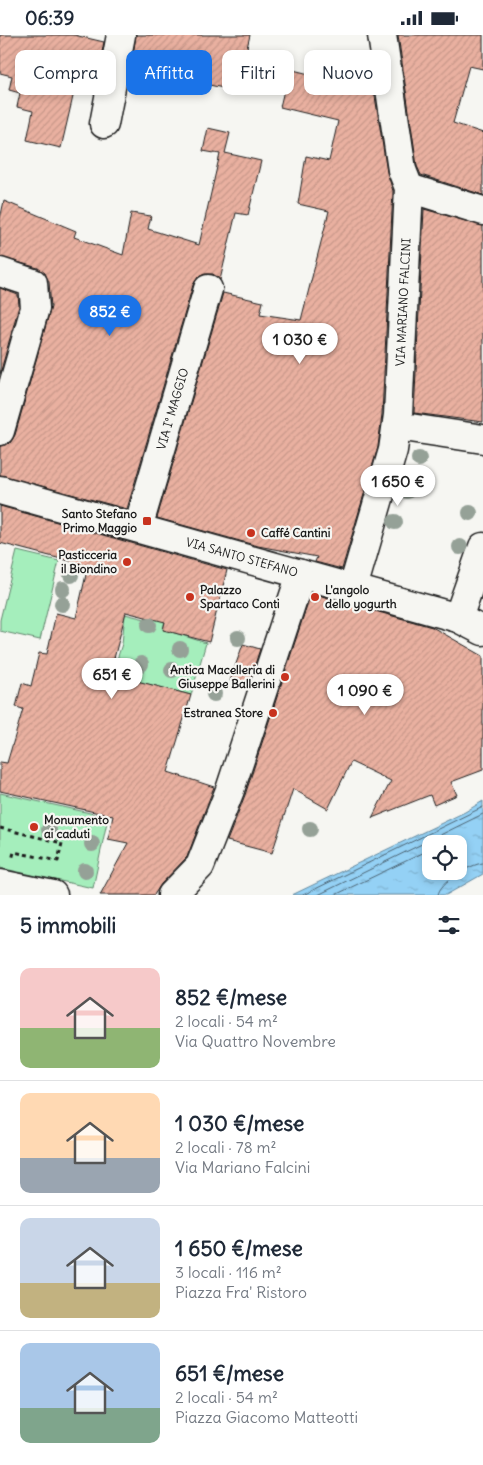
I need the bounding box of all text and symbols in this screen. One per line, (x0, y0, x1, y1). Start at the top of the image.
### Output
text: 06:39 (25, 6, 74, 30)
chip: Compra (15, 50, 116, 95)
chip: Affitta (126, 50, 212, 95)
chip: Filtri (222, 50, 294, 95)
chip: Nuovo (304, 50, 391, 95)
street label: VIA MARIANO FALCINI (392, 238, 414, 367)
pin: 852 € (75, 295, 145, 337)
text: 852 € (89, 301, 131, 321)
pin: 1 030 € (254, 323, 346, 365)
text: 1 030 € (273, 329, 327, 349)
street label: VIA I° MAGGIO (153, 366, 191, 452)
pin: 1 650 € (352, 465, 444, 507)
text: 1 650 € (371, 471, 425, 491)
place label: Santo Stefano Primo Maggio (62, 506, 137, 536)
marker: Santo Stefano Primo Maggio (141, 515, 153, 527)
place label: Caffé Cantini (261, 525, 331, 540)
marker: Caffé Cantini (245, 527, 257, 539)
street label: VIA SANTO STEFANO (184, 534, 300, 580)
place label: Pasticceria il Biondino (58, 547, 117, 576)
marker: Pasticceria il Biondino (121, 556, 133, 568)
place label: Palazzo Spartaco Conti (200, 582, 280, 612)
place label: L'angolo dello yogurth (325, 582, 397, 612)
marker: Palazzo Spartaco Conti (184, 591, 196, 603)
marker: L'angolo dello yogurth (309, 591, 321, 603)
pin: 651 € (77, 657, 147, 700)
place label: Antica Macelleria di Giuseppe Ballerini (170, 662, 275, 692)
text: 651 € (93, 664, 131, 684)
marker: Antica Macelleria di Giuseppe Ballerini (279, 671, 291, 683)
pin: 1 090 € (319, 673, 411, 716)
text: 1 090 € (338, 680, 392, 700)
place label: Estranea Store (183, 705, 264, 720)
marker: Estranea Store (267, 707, 279, 719)
place label: Monumento ai caduti (44, 812, 109, 841)
marker: Monumento ai caduti (28, 821, 40, 833)
map controls (422, 835, 467, 880)
button: locate (422, 835, 467, 880)
icon: filters (435, 911, 463, 939)
text: 5 immobili (20, 912, 116, 939)
text: 852 €/mese (175, 984, 287, 1011)
icon: home (60, 988, 120, 1048)
text: 2 locali · 54 m² (175, 1011, 278, 1031)
text: Via Quattro Novembre (175, 1031, 336, 1051)
text: 1 030 €/mese (175, 1110, 304, 1137)
icon: home (60, 1113, 120, 1173)
text: 2 locali · 78 m² (175, 1137, 277, 1157)
text: Via Mariano Falcini (175, 1157, 310, 1177)
text: 1 650 €/mese (175, 1235, 303, 1262)
icon: home (60, 1238, 120, 1298)
text: 3 locali · 116 m² (175, 1262, 282, 1282)
text: Piazza Fra' Ristoro (175, 1282, 307, 1302)
text: 651 €/mese (175, 1360, 284, 1387)
icon: home (60, 1363, 120, 1423)
text: 2 locali · 54 m² (175, 1387, 278, 1407)
text: Piazza Giacomo Matteotti (175, 1407, 358, 1427)

